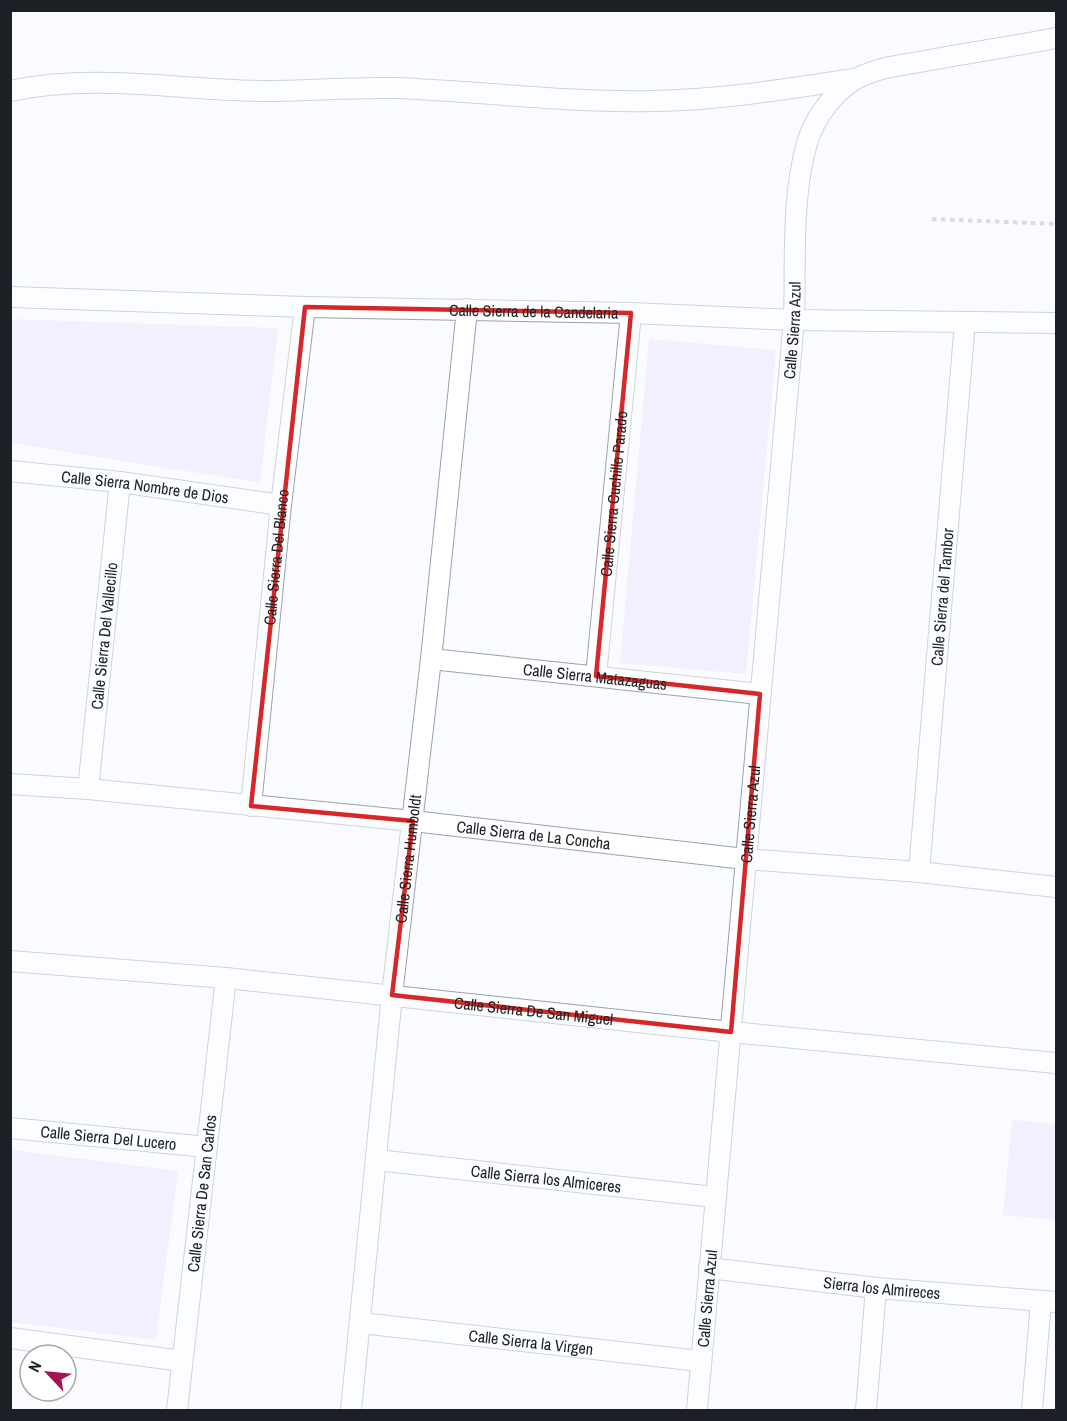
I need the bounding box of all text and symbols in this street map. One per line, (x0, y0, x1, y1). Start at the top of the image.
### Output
street label: Calle Sierra Azul (778, 281, 806, 380)
street label: Calle Sierra de la Candelaria (449, 299, 619, 324)
street label: Calle Sierra Cuchillo Parado (595, 410, 632, 578)
street label: Calle Sierra Nombre de Dios (60, 465, 230, 508)
street label: Calle Sierra Del Blanco (258, 488, 294, 626)
street label: Calle Sierra del Tambor (925, 527, 959, 667)
street label: Calle Sierra Del Vallecillo (85, 561, 123, 711)
street label: Calle Sierra Matazaguas (522, 658, 668, 695)
street label: Calle Sierra Azul (735, 765, 765, 864)
street label: Calle Sierra Humboldt (389, 793, 426, 924)
street label: Calle Sierra de La Concha (455, 815, 612, 855)
street label: Calle Sierra De San Miguel (453, 991, 614, 1030)
street label: Calle Sierra De San Carlos (182, 1113, 221, 1273)
street label: Calle Sierra Del Lucero (40, 1120, 178, 1155)
street label: Calle Sierra los Almiceres (470, 1159, 622, 1198)
street label: Calle Sierra Azul (692, 1249, 722, 1348)
street label: Sierra los Almireces (822, 1271, 941, 1304)
street label: Calle Sierra la Virgen (467, 1324, 594, 1360)
north arrow (18, 1343, 78, 1403)
text: N (23, 1357, 46, 1376)

